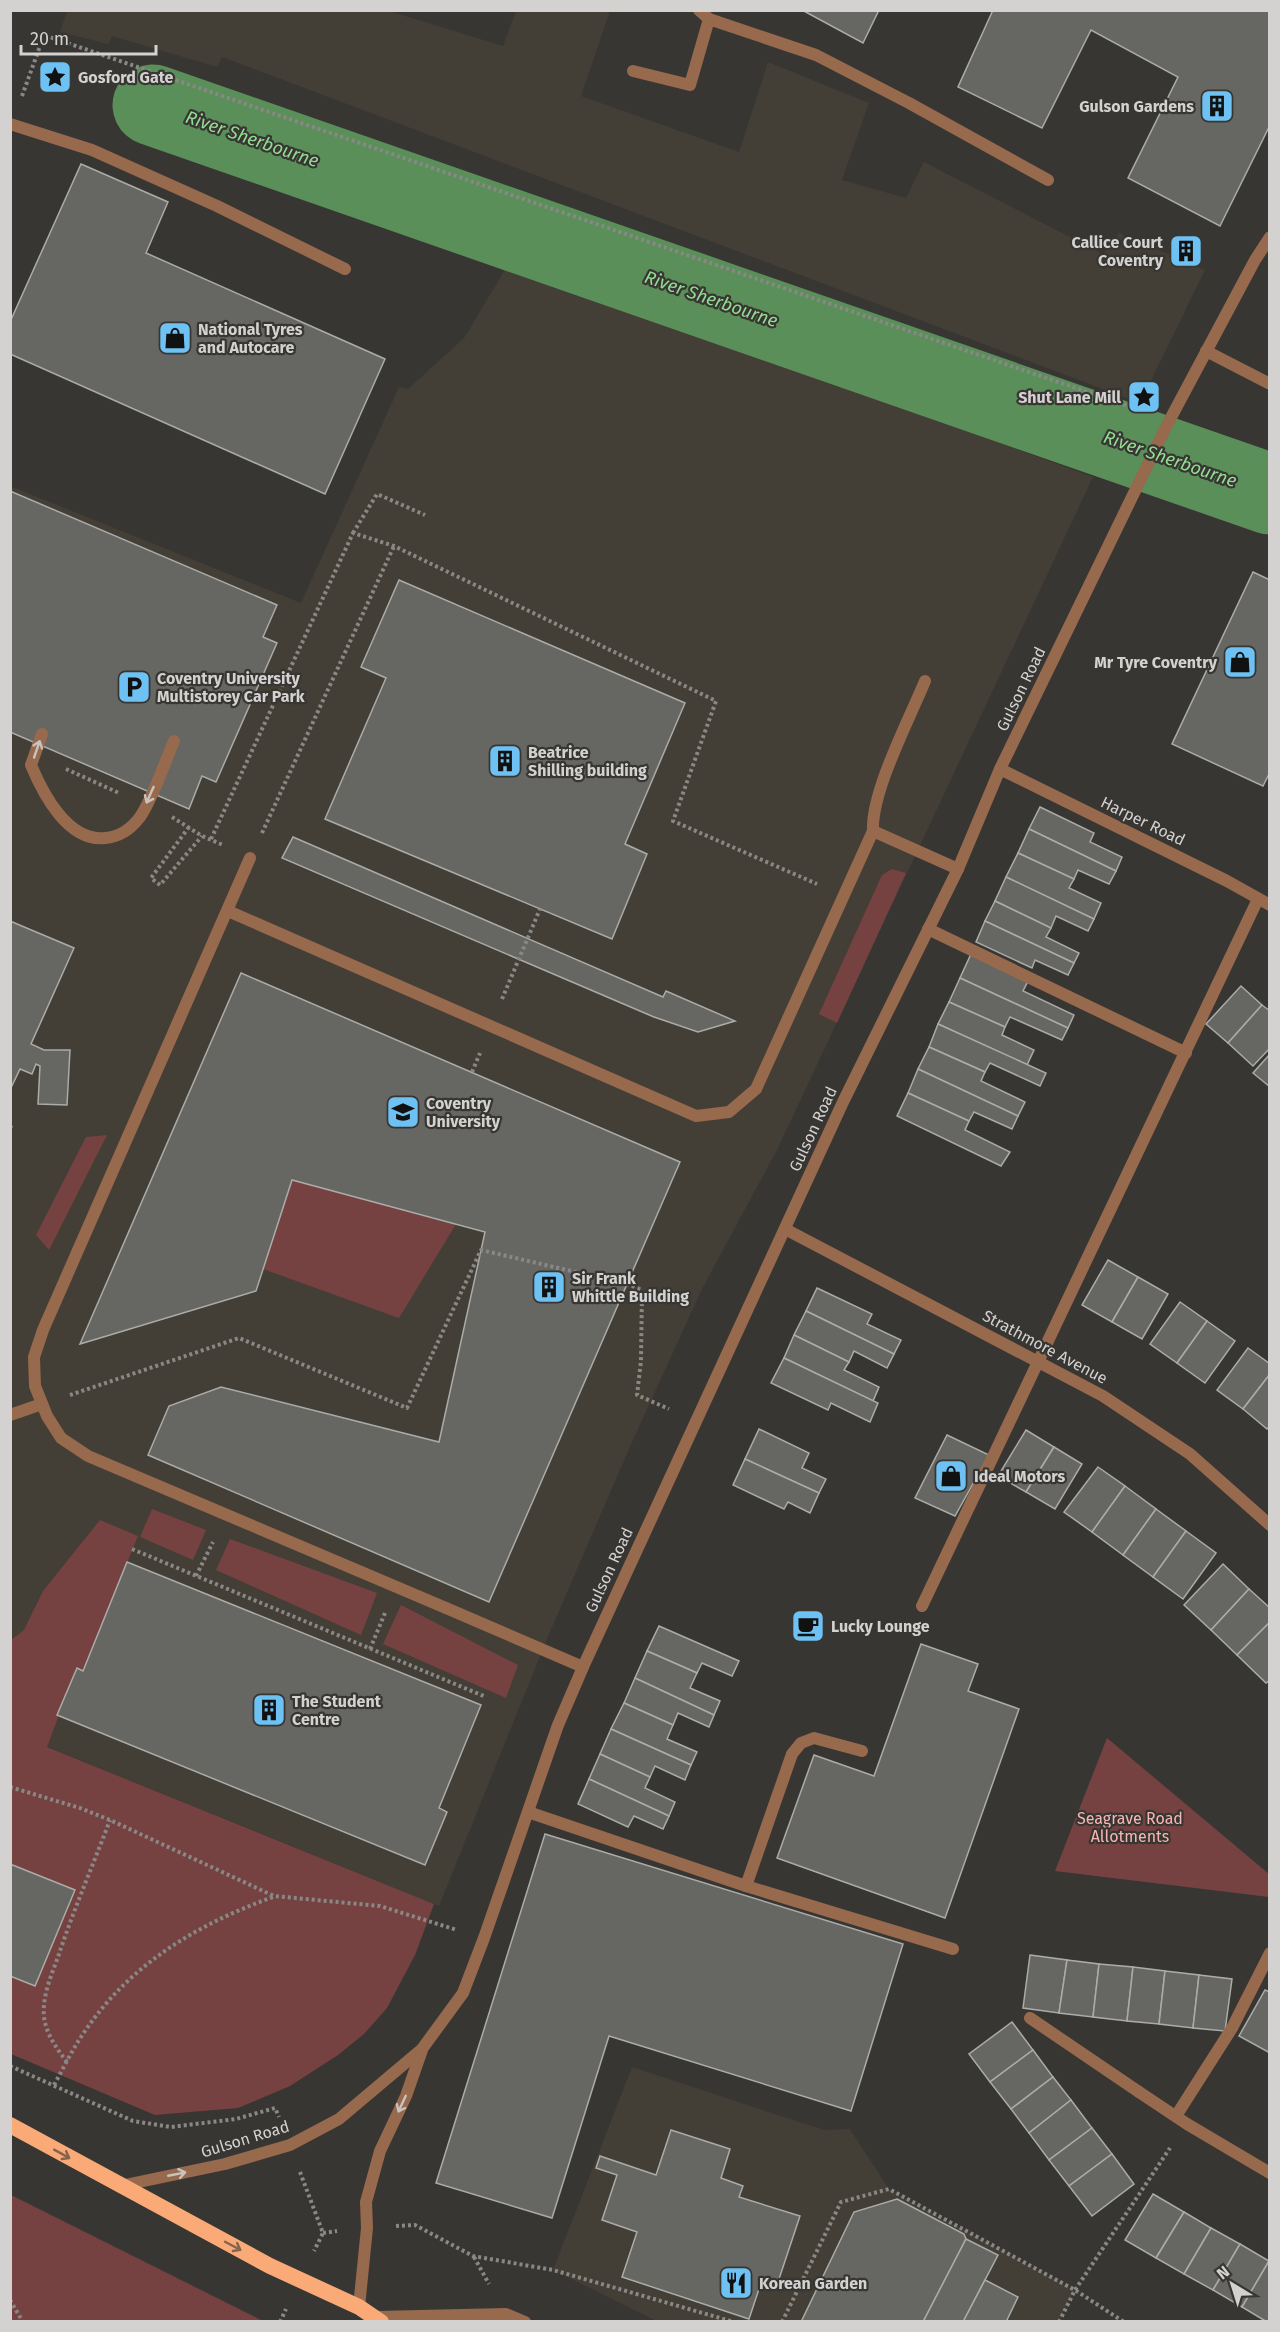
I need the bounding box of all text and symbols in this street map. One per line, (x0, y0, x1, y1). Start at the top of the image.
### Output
scale bar (21, 18, 156, 56)
text: 20 m (30, 28, 69, 50)
place icon: Gosford Gate (37, 59, 73, 95)
place label: Gosford Gate (78, 68, 174, 87)
building icon: Gulson Gardens (1199, 88, 1235, 124)
place label: Gulson Gardens (1079, 97, 1194, 116)
water label: River Sherbourne (182, 106, 322, 172)
place label: Callice Court Coventry (1071, 233, 1164, 270)
building icon: Callice Court Coventry (1168, 233, 1204, 269)
water label: River Sherbourne (641, 266, 781, 332)
shop icon: National Tyres and Autocare (157, 320, 193, 356)
place label: National Tyres and Autocare (198, 320, 303, 357)
place icon: Shut Lane Mill (1126, 379, 1162, 415)
place label: Shut Lane Mill (1018, 388, 1121, 407)
water label: River Sherbourne (1100, 426, 1240, 492)
street label: Gulson Road (992, 644, 1050, 734)
shop icon: Mr Tyre Coventry (1222, 644, 1258, 680)
place label: Mr Tyre Coventry (1094, 653, 1218, 672)
parking icon: Coventry University Multistorey Car Park (116, 669, 152, 705)
place label: Coventry University Multistorey Car Park (157, 669, 305, 706)
one-way arrow (32, 740, 43, 759)
building icon: Beatrice Shilling building (487, 743, 523, 779)
place label: Beatrice Shilling building (528, 743, 647, 780)
one-way arrow (144, 785, 156, 803)
street label: Harper Road (1098, 792, 1188, 850)
street label: Gulson Road (785, 1084, 841, 1174)
school or university icon: Coventry University (385, 1094, 421, 1130)
place label: Coventry University (426, 1094, 501, 1131)
building icon: Sir Frank Whittle Building (531, 1269, 567, 1305)
place label: Sir Frank Whittle Building (572, 1269, 689, 1306)
street label: Strathmore Avenue (979, 1306, 1111, 1388)
shop icon: Ideal Motors (933, 1458, 969, 1494)
place label: Ideal Motors (974, 1467, 1065, 1486)
street label: Gulson Road (581, 1525, 637, 1615)
cafe icon: Lucky Lounge (790, 1608, 826, 1644)
place label: Lucky Lounge (831, 1617, 930, 1636)
building icon: The Student Centre (251, 1692, 287, 1728)
place label: The Student Centre (292, 1692, 382, 1729)
park label: Seagrave Road Allotments (1077, 1809, 1183, 1846)
one-way arrow (396, 2094, 407, 2112)
street label: Gulson Road (199, 2117, 291, 2161)
one-way arrow (53, 2148, 70, 2160)
one-way arrow (167, 2168, 186, 2179)
one-way arrow (224, 2241, 242, 2252)
north arrow (1202, 2254, 1262, 2314)
text: N (1213, 2262, 1233, 2283)
restaurant icon: Korean Garden (718, 2265, 754, 2301)
place label: Korean Garden (759, 2274, 867, 2293)

